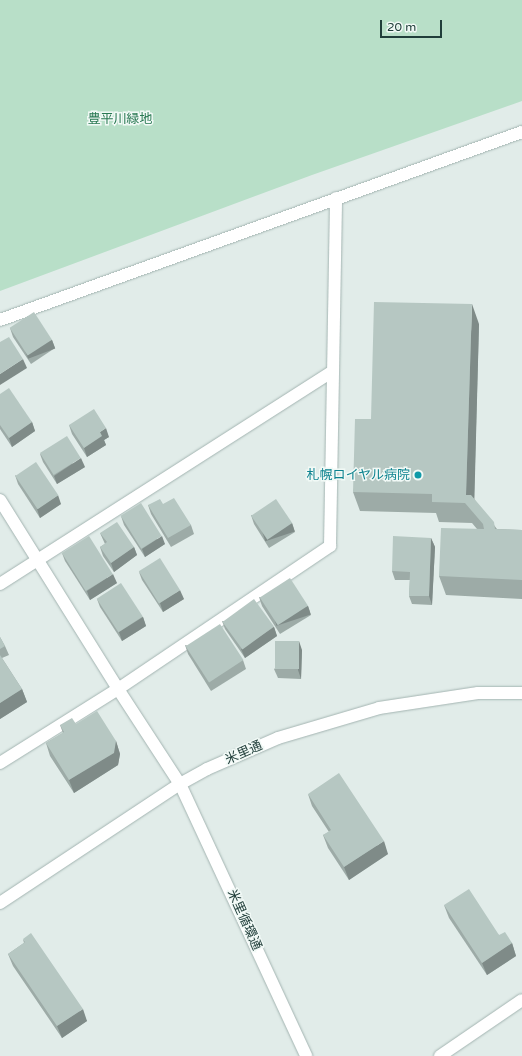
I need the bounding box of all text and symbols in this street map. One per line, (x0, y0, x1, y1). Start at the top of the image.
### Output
scale bar (382, 12, 444, 38)
text: 20 m (387, 20, 416, 34)
park label: 豊平川緑地 (88, 111, 152, 127)
place label: 札幌ロイヤル病院 (306, 467, 410, 483)
marker: 札幌ロイヤル病院 (413, 470, 423, 480)
street label: 米里通 (223, 738, 265, 768)
street label: 米里循環通 (224, 887, 264, 953)

